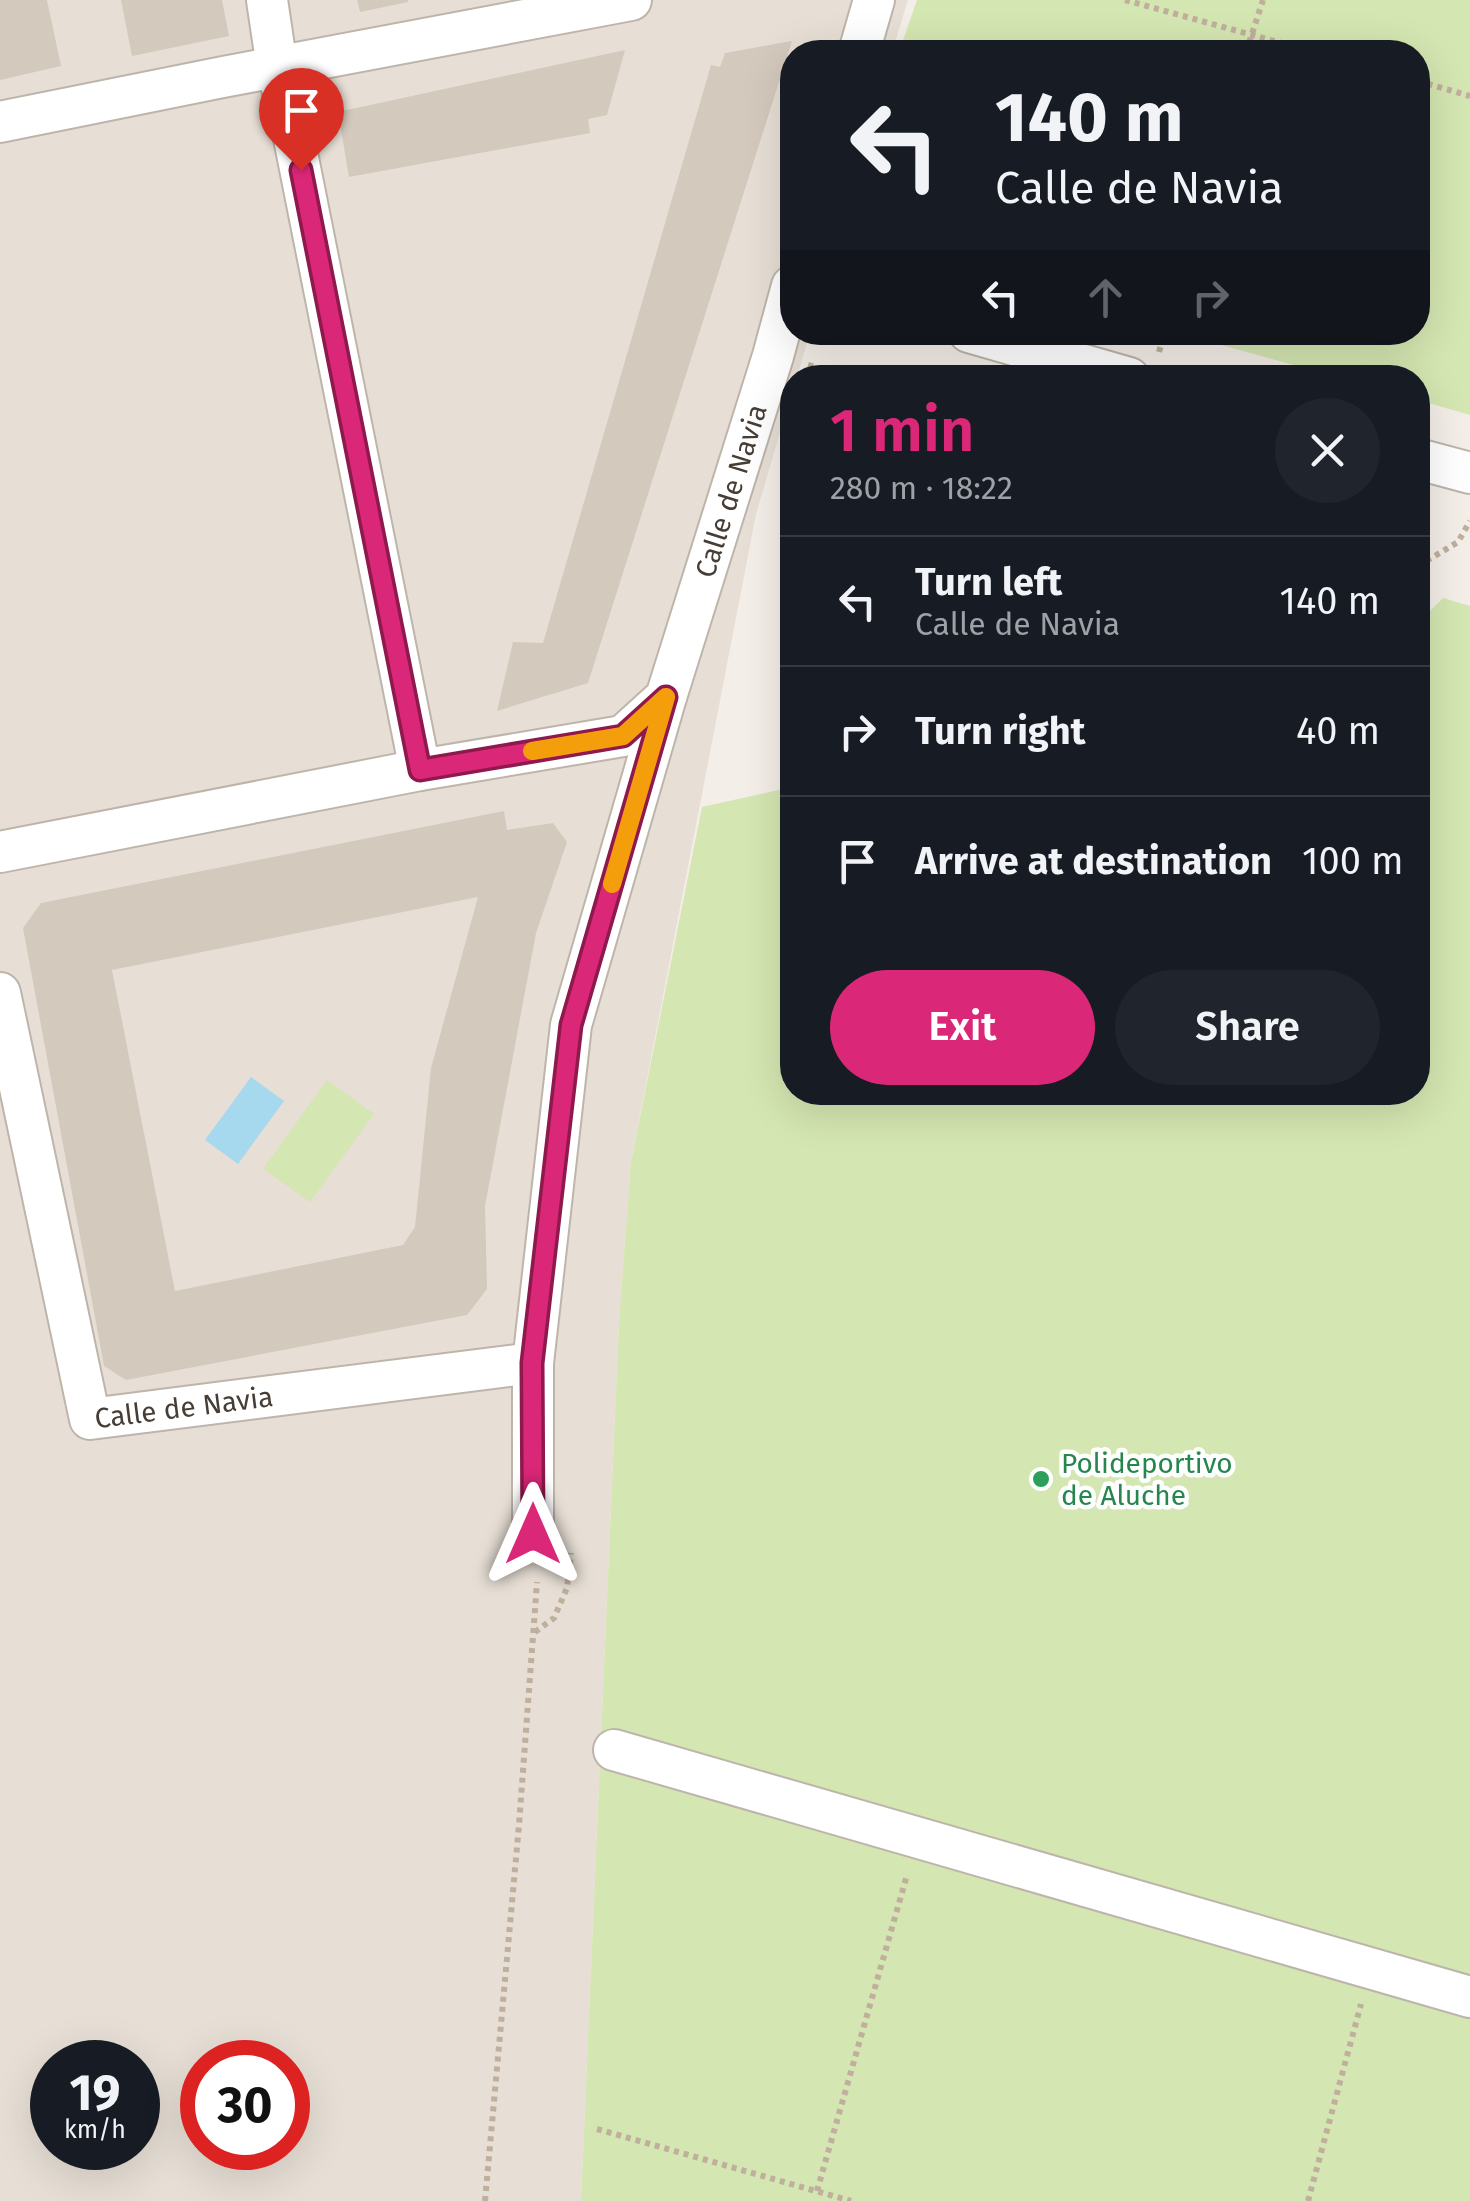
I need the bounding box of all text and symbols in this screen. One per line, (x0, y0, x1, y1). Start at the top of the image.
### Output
pin (259, 68, 344, 171)
text: 140 m (995, 76, 1184, 160)
icon: left (830, 80, 960, 210)
icon: arrive (274, 83, 329, 138)
text: Calle de Navia (995, 161, 1284, 215)
icon: left (973, 270, 1028, 325)
icon: ahead (1078, 270, 1133, 325)
icon: right (1183, 270, 1238, 325)
text: 1 min (830, 395, 975, 467)
button: close (1275, 398, 1380, 503)
street label: Calle de Navia (688, 400, 773, 581)
text: 280 m · 18:22 (830, 469, 1013, 507)
text: Turn left (915, 559, 1062, 605)
icon: left (830, 574, 885, 629)
text: 140 m (1279, 578, 1380, 624)
text: Calle de Navia (915, 605, 1120, 643)
icon: right (830, 704, 885, 759)
text: Turn right (915, 708, 1085, 754)
text: 40 m (1296, 708, 1380, 754)
icon: arrive (830, 834, 885, 889)
text: Arrive at destination (915, 838, 1272, 884)
text: 100 m (1302, 838, 1404, 884)
button: Exit (830, 970, 1095, 1085)
button: Share (1115, 970, 1380, 1085)
street label: Calle de Navia (93, 1380, 275, 1435)
place label: Polideportivo de Aluche (1061, 1447, 1233, 1512)
marker: Polideportivo de Aluche (1030, 1468, 1052, 1490)
position arrow (481, 1482, 585, 1586)
speed limit sign: 30 (180, 2040, 310, 2170)
text: 19 (69, 2063, 121, 2123)
text: km/h (64, 2115, 126, 2145)

